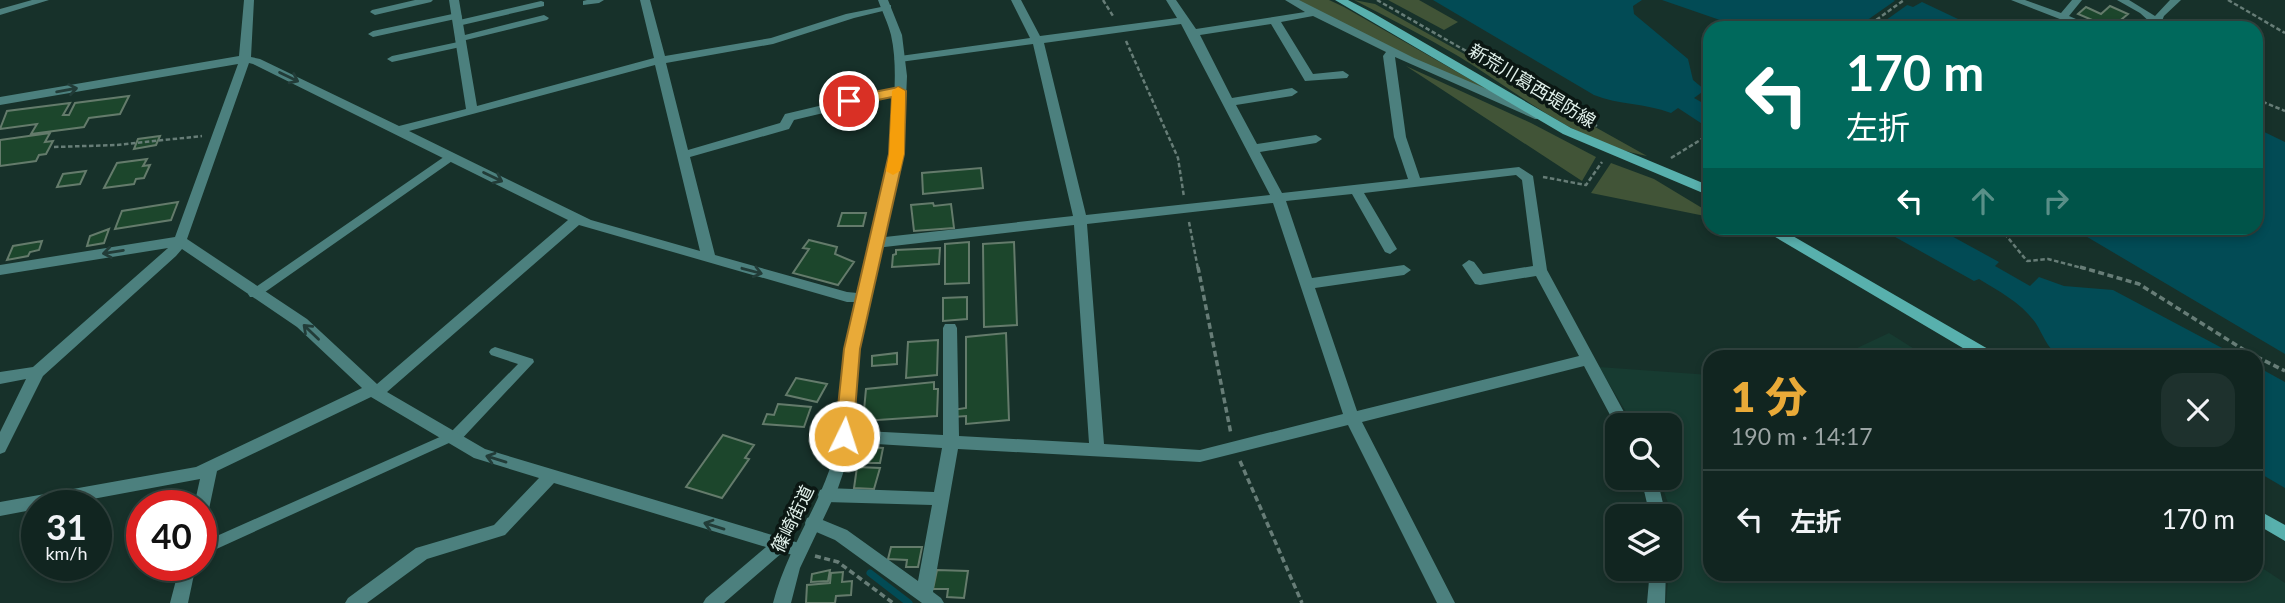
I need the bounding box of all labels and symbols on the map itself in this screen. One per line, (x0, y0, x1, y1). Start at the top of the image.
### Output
street label: 新荒川葛西堤防線 (1465, 39, 1600, 132)
one-way arrow (278, 71, 299, 84)
pin (819, 71, 879, 131)
one-way arrow (55, 83, 78, 96)
one-way arrow (482, 170, 503, 184)
one-way arrow (102, 246, 125, 259)
one-way arrow (741, 265, 763, 278)
one-way arrow (303, 323, 320, 340)
position arrow (807, 399, 881, 473)
one-way arrow (486, 452, 508, 464)
street label: 篠崎街道 (766, 481, 818, 556)
speed limit sign: 40 (126, 490, 217, 581)
one-way arrow (703, 519, 725, 532)

